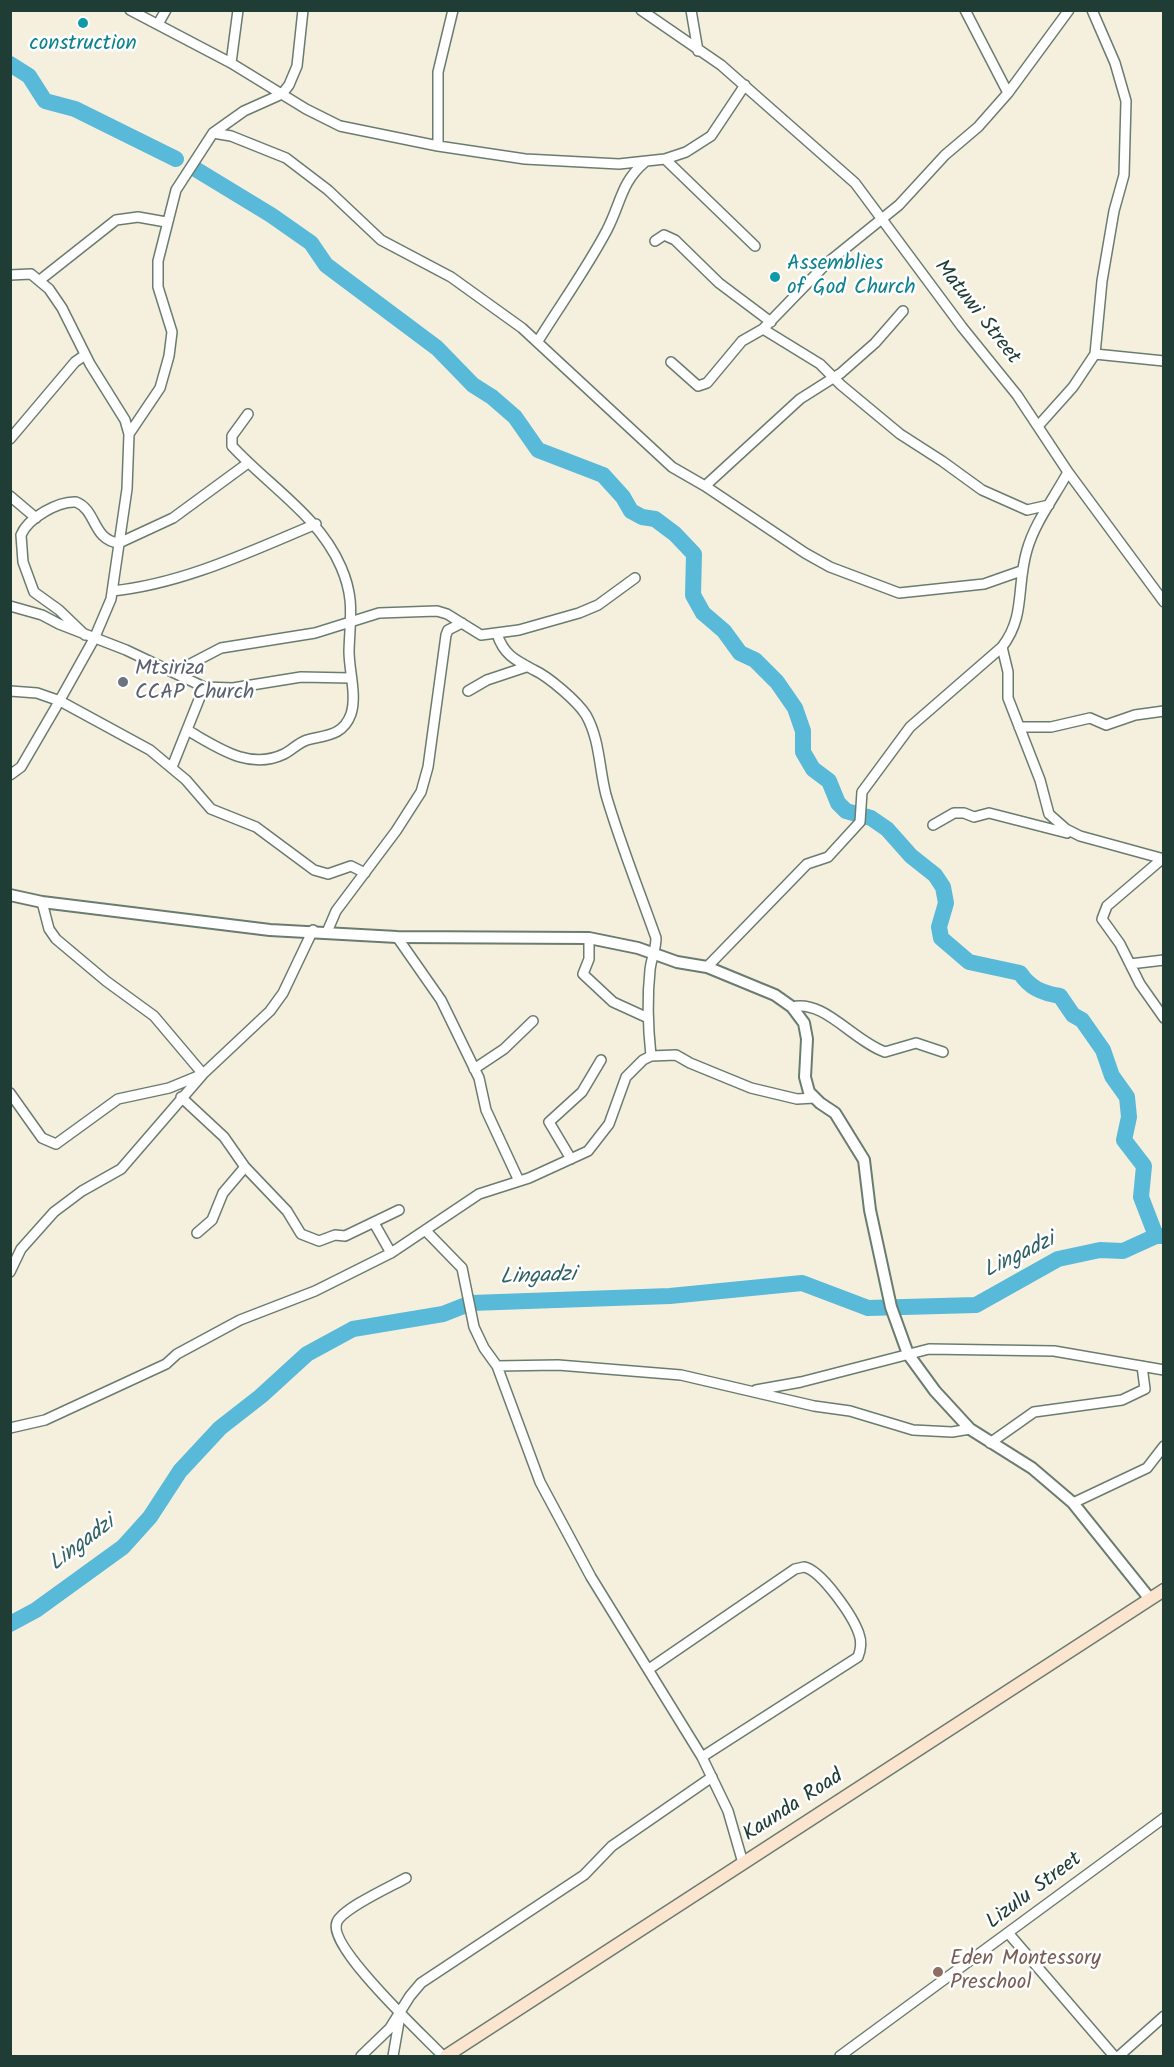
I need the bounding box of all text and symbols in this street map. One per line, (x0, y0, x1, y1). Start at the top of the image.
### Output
marker: construction (76, 16, 90, 30)
place label: construction (29, 32, 137, 58)
place label: Assemblies of God Church (787, 252, 916, 302)
street label: Matuwi Street (927, 256, 1025, 370)
marker: Assemblies of God Church (768, 270, 782, 284)
place label: Mtsiriza CCAP Church (135, 657, 254, 707)
marker: Mtsiriza CCAP Church (116, 675, 130, 689)
water label: Lingadzi (980, 1229, 1060, 1285)
water label: Lingadzi (500, 1263, 576, 1293)
water label: Lingadzi (45, 1512, 121, 1578)
street label: Kaunda Road (739, 1765, 849, 1849)
street label: Lizulu Street (982, 1848, 1088, 1936)
place label: Eden Montessory Preschool (950, 1947, 1101, 1997)
marker: Eden Montessory Preschool (931, 1965, 945, 1979)

